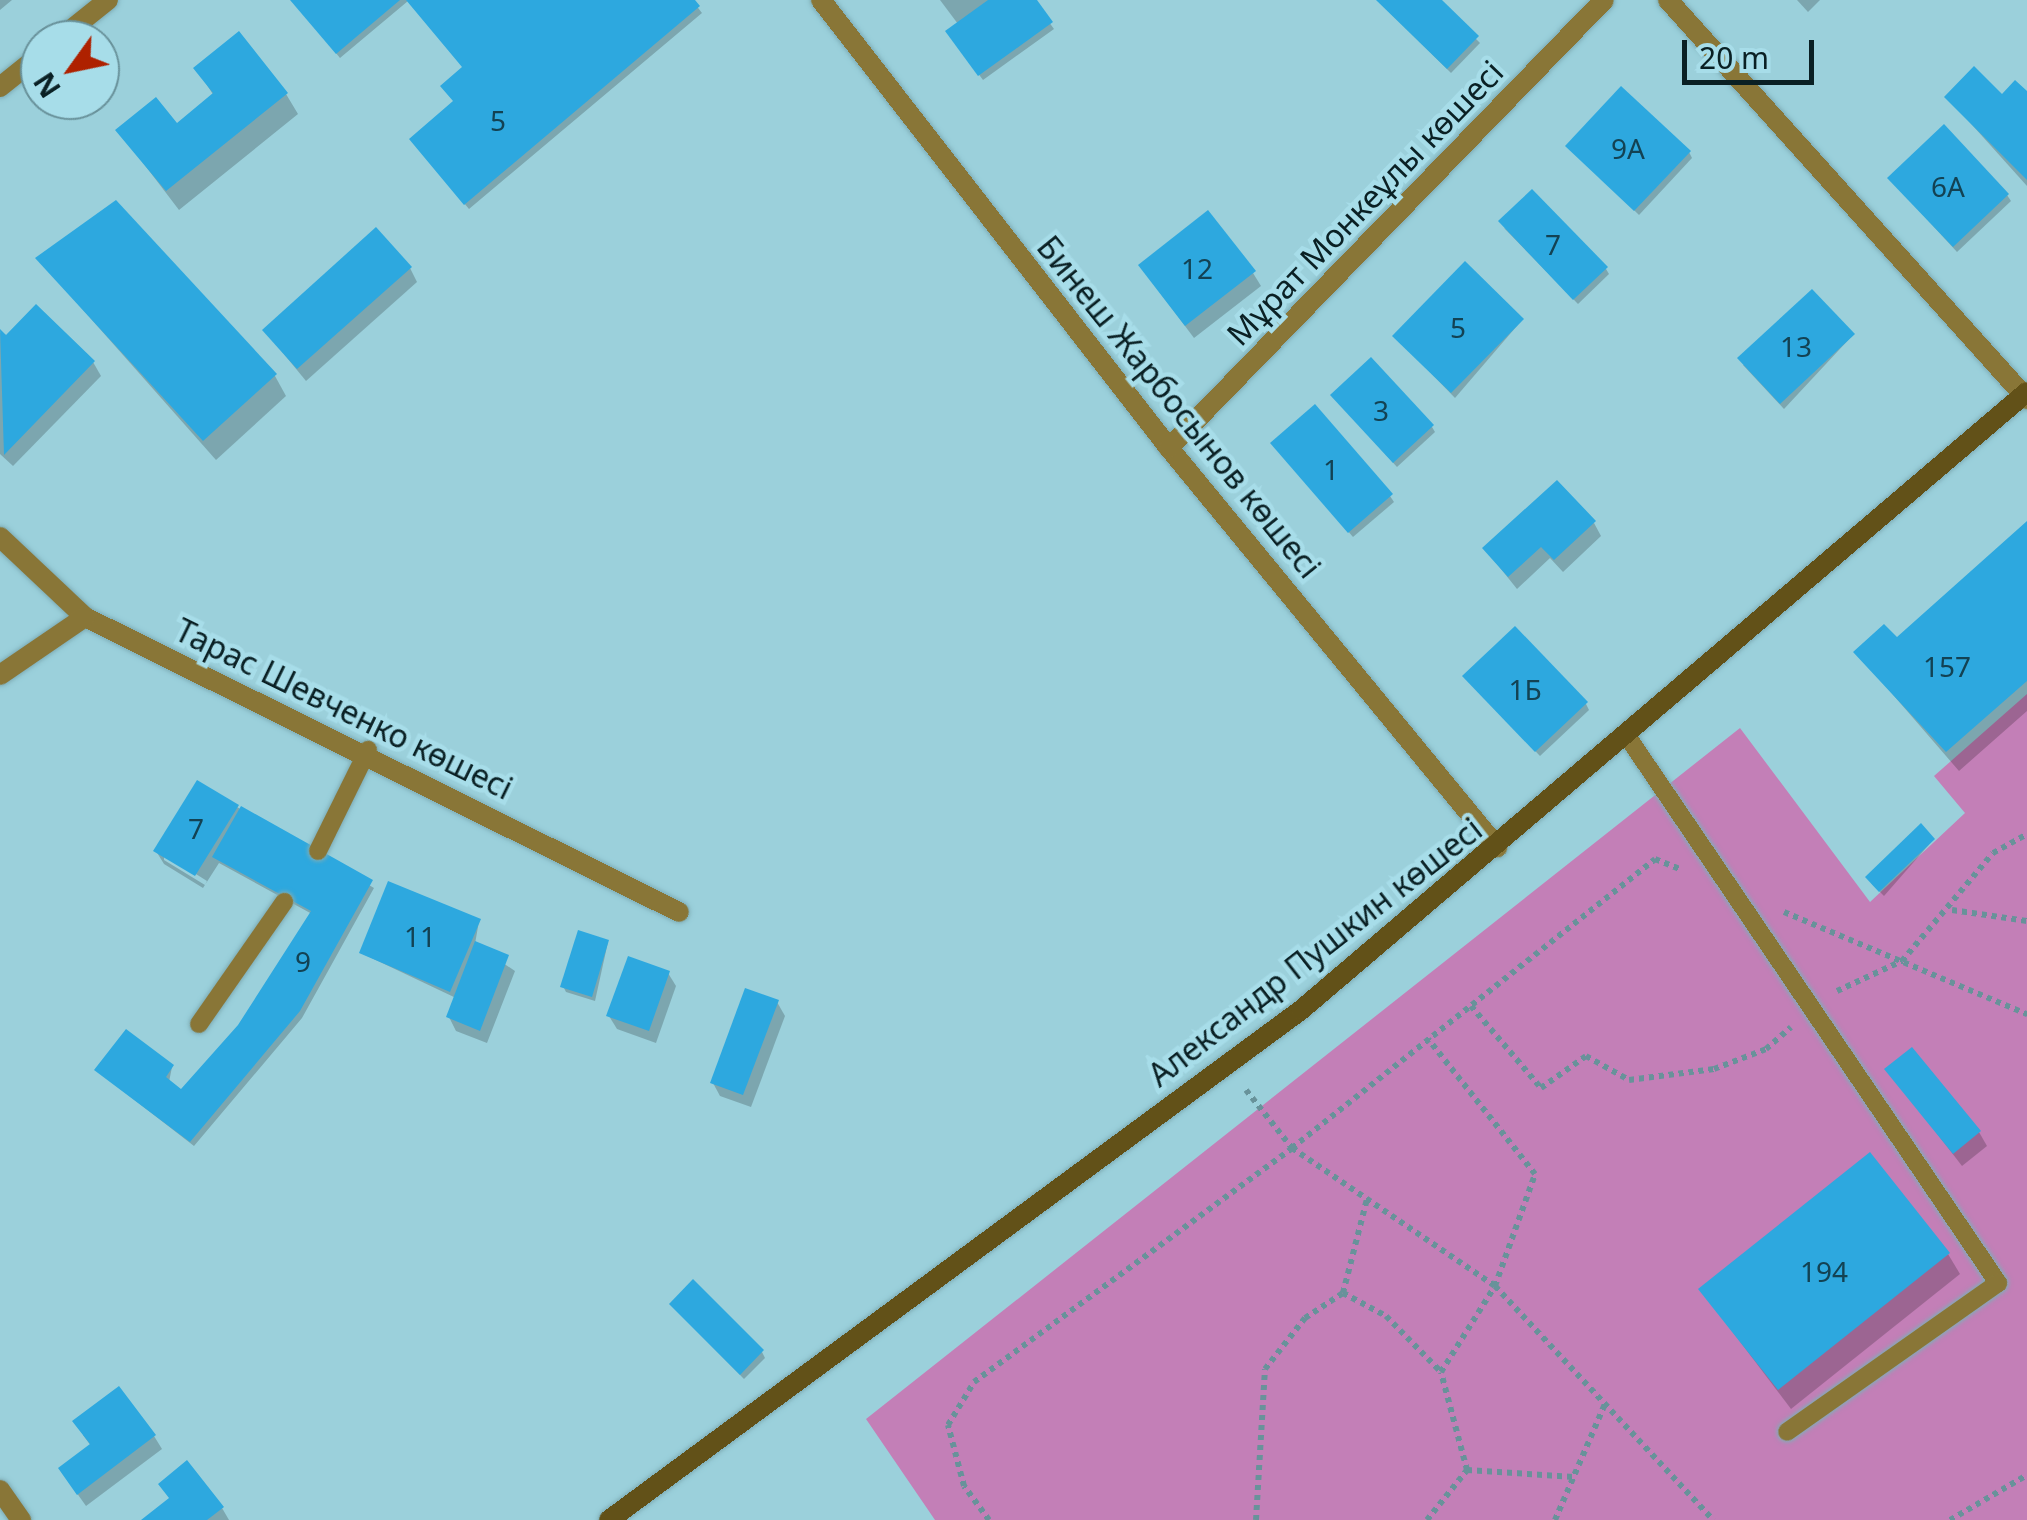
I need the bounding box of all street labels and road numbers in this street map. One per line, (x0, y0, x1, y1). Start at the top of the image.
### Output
street label: Мұрат Монкеұлы көшесі (1219, 53, 1511, 353)
street label: Бинеш Жарбосынов көшесі (1029, 228, 1329, 586)
street label: Тарас Шевченко көшесі (169, 611, 519, 807)
street label: Александр Пушкин көшесі (1141, 810, 1489, 1094)

